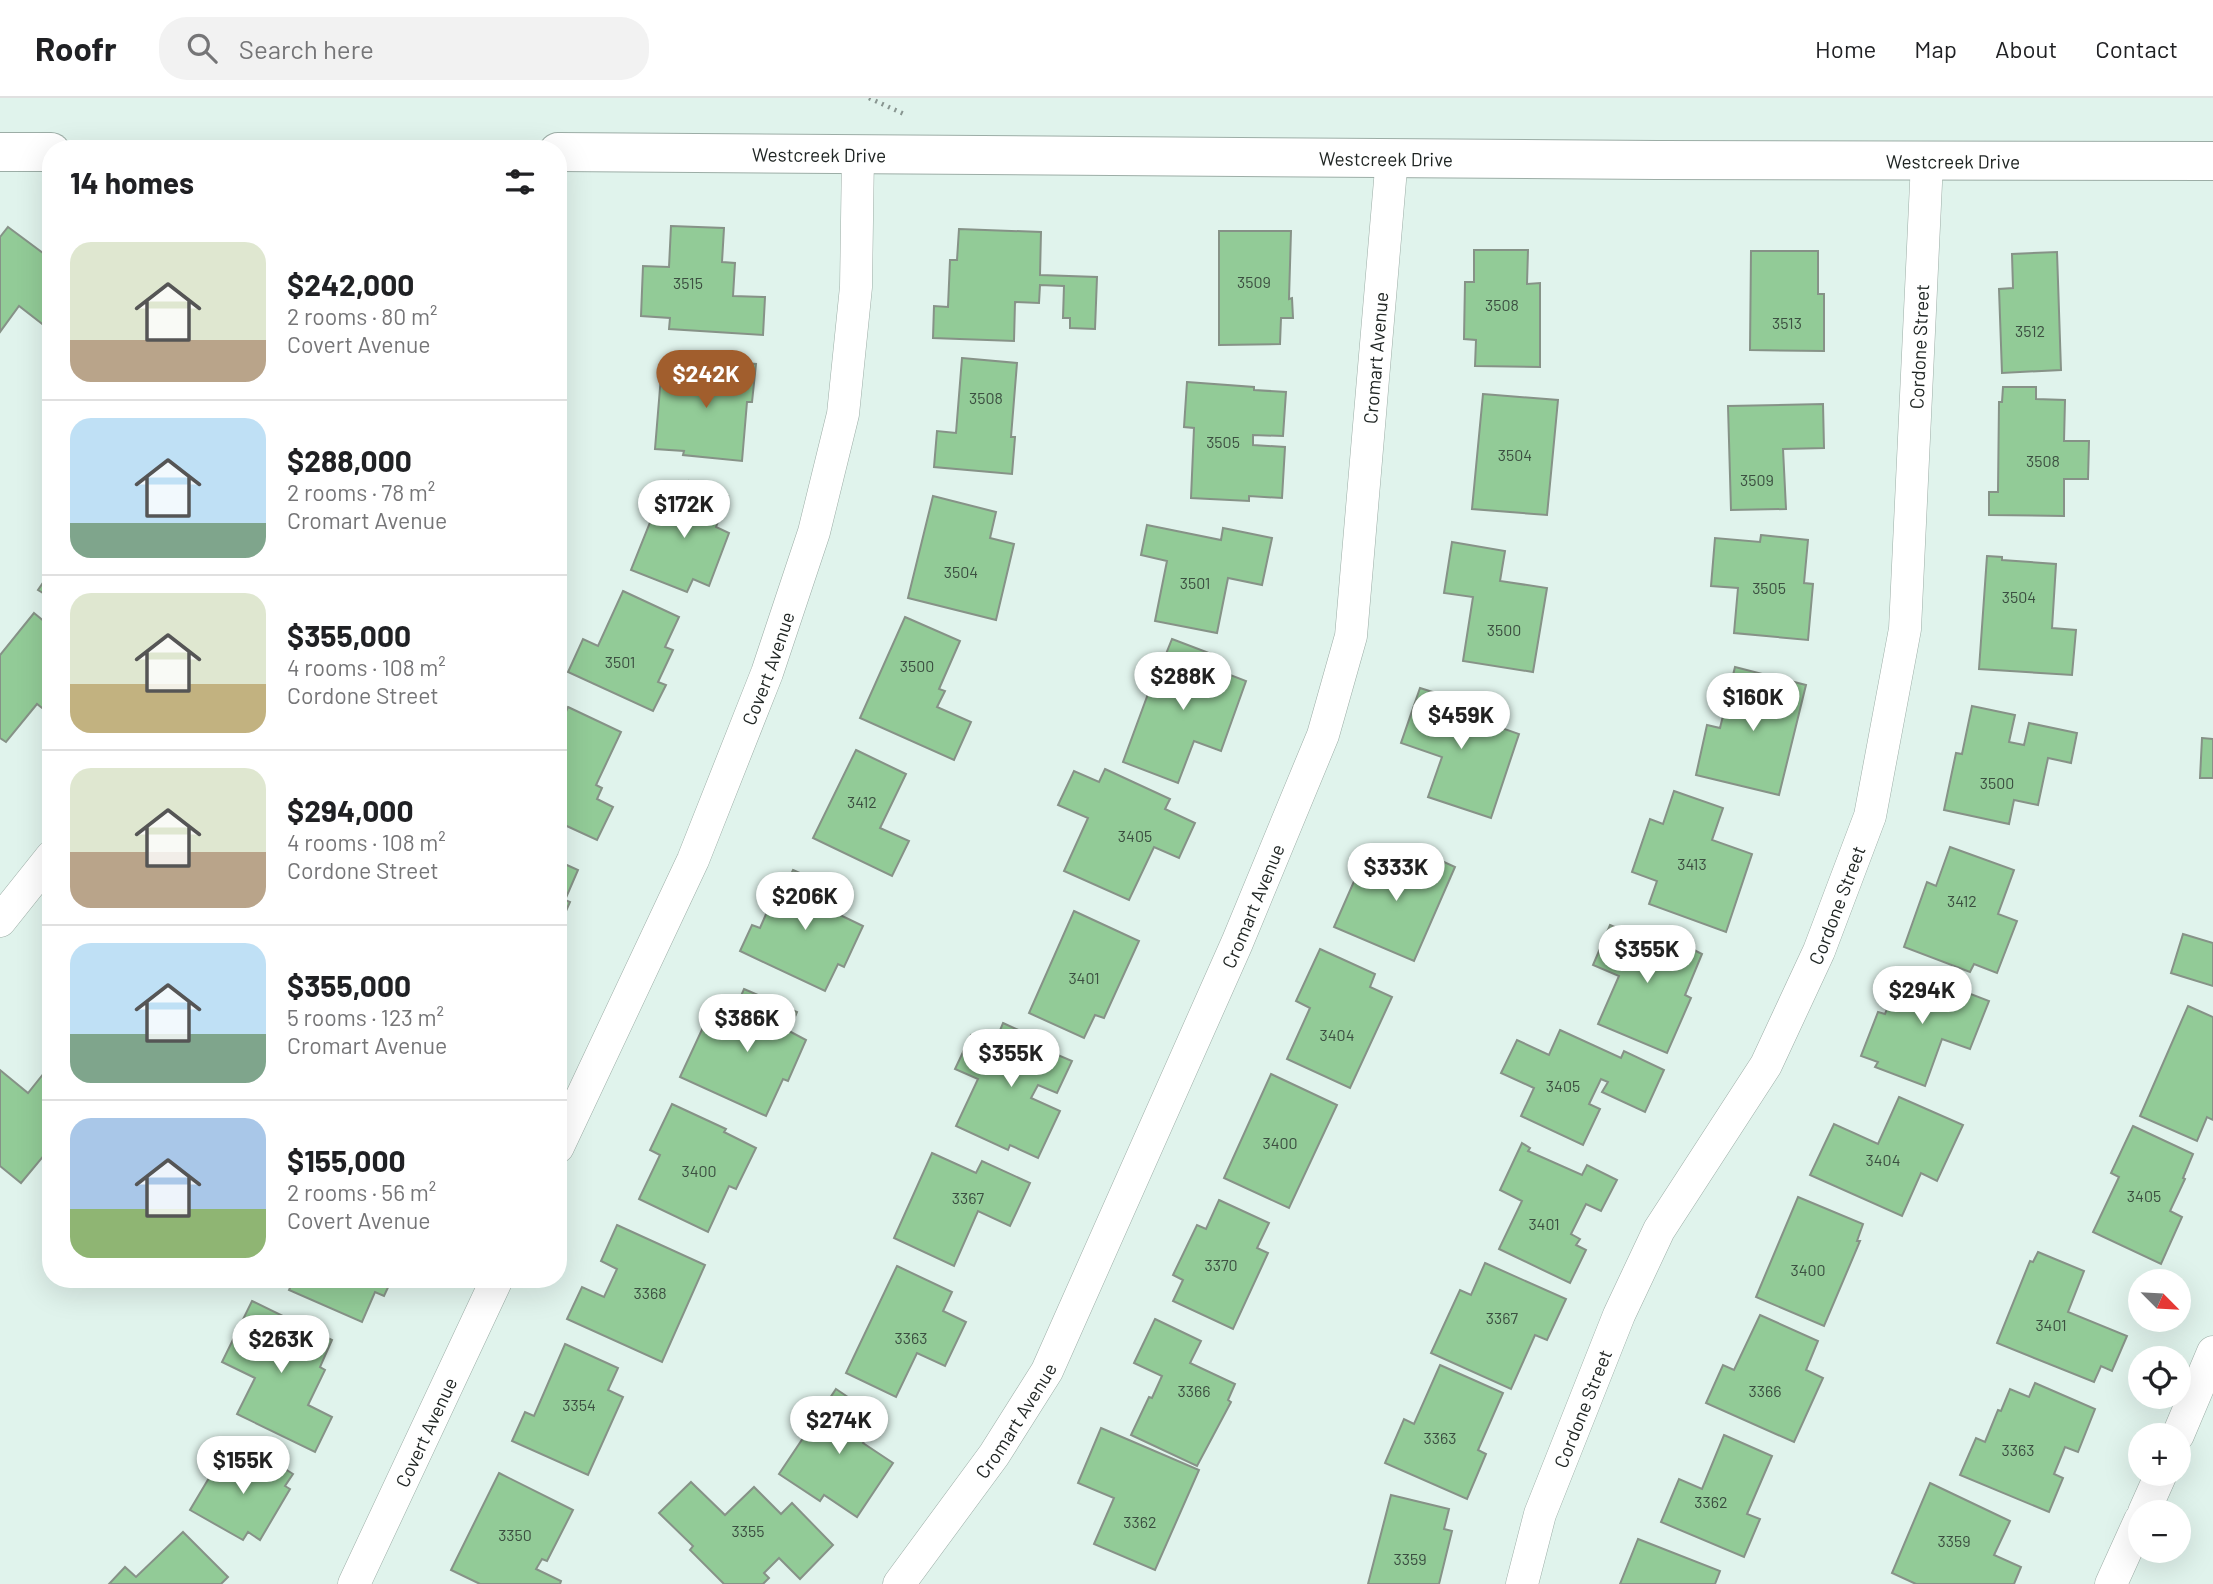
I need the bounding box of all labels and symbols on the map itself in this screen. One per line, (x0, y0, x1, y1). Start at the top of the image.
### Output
street label: Westcreek Drive (752, 142, 886, 166)
street label: Westcreek Drive (1319, 146, 1453, 170)
street label: Westcreek Drive (1886, 149, 2020, 172)
house number: 3509 (1237, 272, 1271, 291)
house number: 3515 (673, 273, 703, 292)
street label: Cordone Street (1904, 283, 1933, 410)
street label: Cromart Avenue (1358, 291, 1392, 425)
house number: 3508 (1485, 295, 1519, 314)
house number: 3513 (1772, 313, 1802, 332)
house number: 3512 (2015, 321, 2045, 340)
pin: $242K (657, 350, 755, 410)
house number: 3508 (969, 388, 1003, 407)
house number: 3505 (1206, 432, 1240, 451)
house number: 3504 (1498, 445, 1532, 464)
house number: 3508 (2026, 451, 2060, 470)
house number: 3509 (1740, 470, 1774, 489)
pin: $172K (635, 480, 733, 540)
house number: 3504 (944, 562, 978, 581)
house number: 3501 (1180, 573, 1210, 592)
house number: 3505 (1752, 578, 1786, 597)
house number: 3504 (2002, 587, 2036, 606)
street label: Covert Avenue (736, 609, 798, 728)
house number: 3500 (1487, 620, 1521, 639)
house number: 3501 (605, 652, 635, 671)
pin: $288K (1134, 652, 1232, 712)
house number: 3500 (900, 656, 934, 675)
pin: $160K (1704, 674, 1802, 733)
pin: $459K (1412, 692, 1510, 751)
house number: 3500 (1980, 773, 2014, 792)
house number: 3412 (847, 792, 877, 811)
house number: 3405 (1118, 826, 1152, 845)
street label: Cromart Avenue (1216, 840, 1288, 971)
street label: Cordone Street (1803, 842, 1869, 968)
pin: $333K (1347, 844, 1445, 903)
house number: 3413 (1677, 854, 1707, 873)
pin: $206K (756, 872, 854, 932)
house number: 3412 (1947, 891, 1977, 910)
pin: $355K (1598, 926, 1696, 985)
pin: $294K (1873, 967, 1971, 1026)
house number: 3401 (1068, 968, 1100, 987)
pin: $386K (698, 995, 796, 1054)
house number: 3404 (1320, 1025, 1354, 1044)
pin: $355K (962, 1030, 1060, 1089)
house number: 3405 (1546, 1076, 1580, 1095)
house number: 3400 (1262, 1133, 1298, 1152)
house number: 3404 (1866, 1150, 1900, 1169)
house number: 3400 (681, 1161, 717, 1180)
house number: 3405 (2127, 1186, 2161, 1205)
house number: 3367 (952, 1188, 985, 1207)
house number: 3401 (1528, 1214, 1560, 1233)
house number: 3370 (1204, 1255, 1238, 1274)
house number: 3400 (1790, 1260, 1826, 1279)
north arrow (2128, 1269, 2191, 1332)
house number: 3368 (633, 1283, 667, 1302)
house number: 3367 (1486, 1308, 1519, 1327)
house number: 3401 (2035, 1315, 2067, 1334)
pin: $263K (232, 1316, 330, 1375)
house number: 3363 (895, 1328, 927, 1347)
street label: Cordone Street (1548, 1346, 1616, 1471)
street label: Cromart Avenue (970, 1359, 1061, 1482)
street label: Covert Avenue (390, 1373, 461, 1491)
house number: 3366 (1178, 1381, 1210, 1400)
house number: 3366 (1749, 1381, 1781, 1400)
house number: 3354 (562, 1395, 596, 1414)
pin: $274K (790, 1396, 888, 1456)
house number: 3363 (1424, 1428, 1456, 1447)
pin: $155K (194, 1436, 292, 1496)
house number: 3363 (2002, 1440, 2034, 1459)
house number: 3362 (1694, 1492, 1728, 1511)
house number: 3362 (1123, 1512, 1157, 1531)
house number: 3355 (732, 1521, 764, 1540)
house number: 3350 (498, 1525, 532, 1544)
house number: 3359 (1937, 1531, 1971, 1550)
house number: 3359 (1393, 1549, 1427, 1568)

